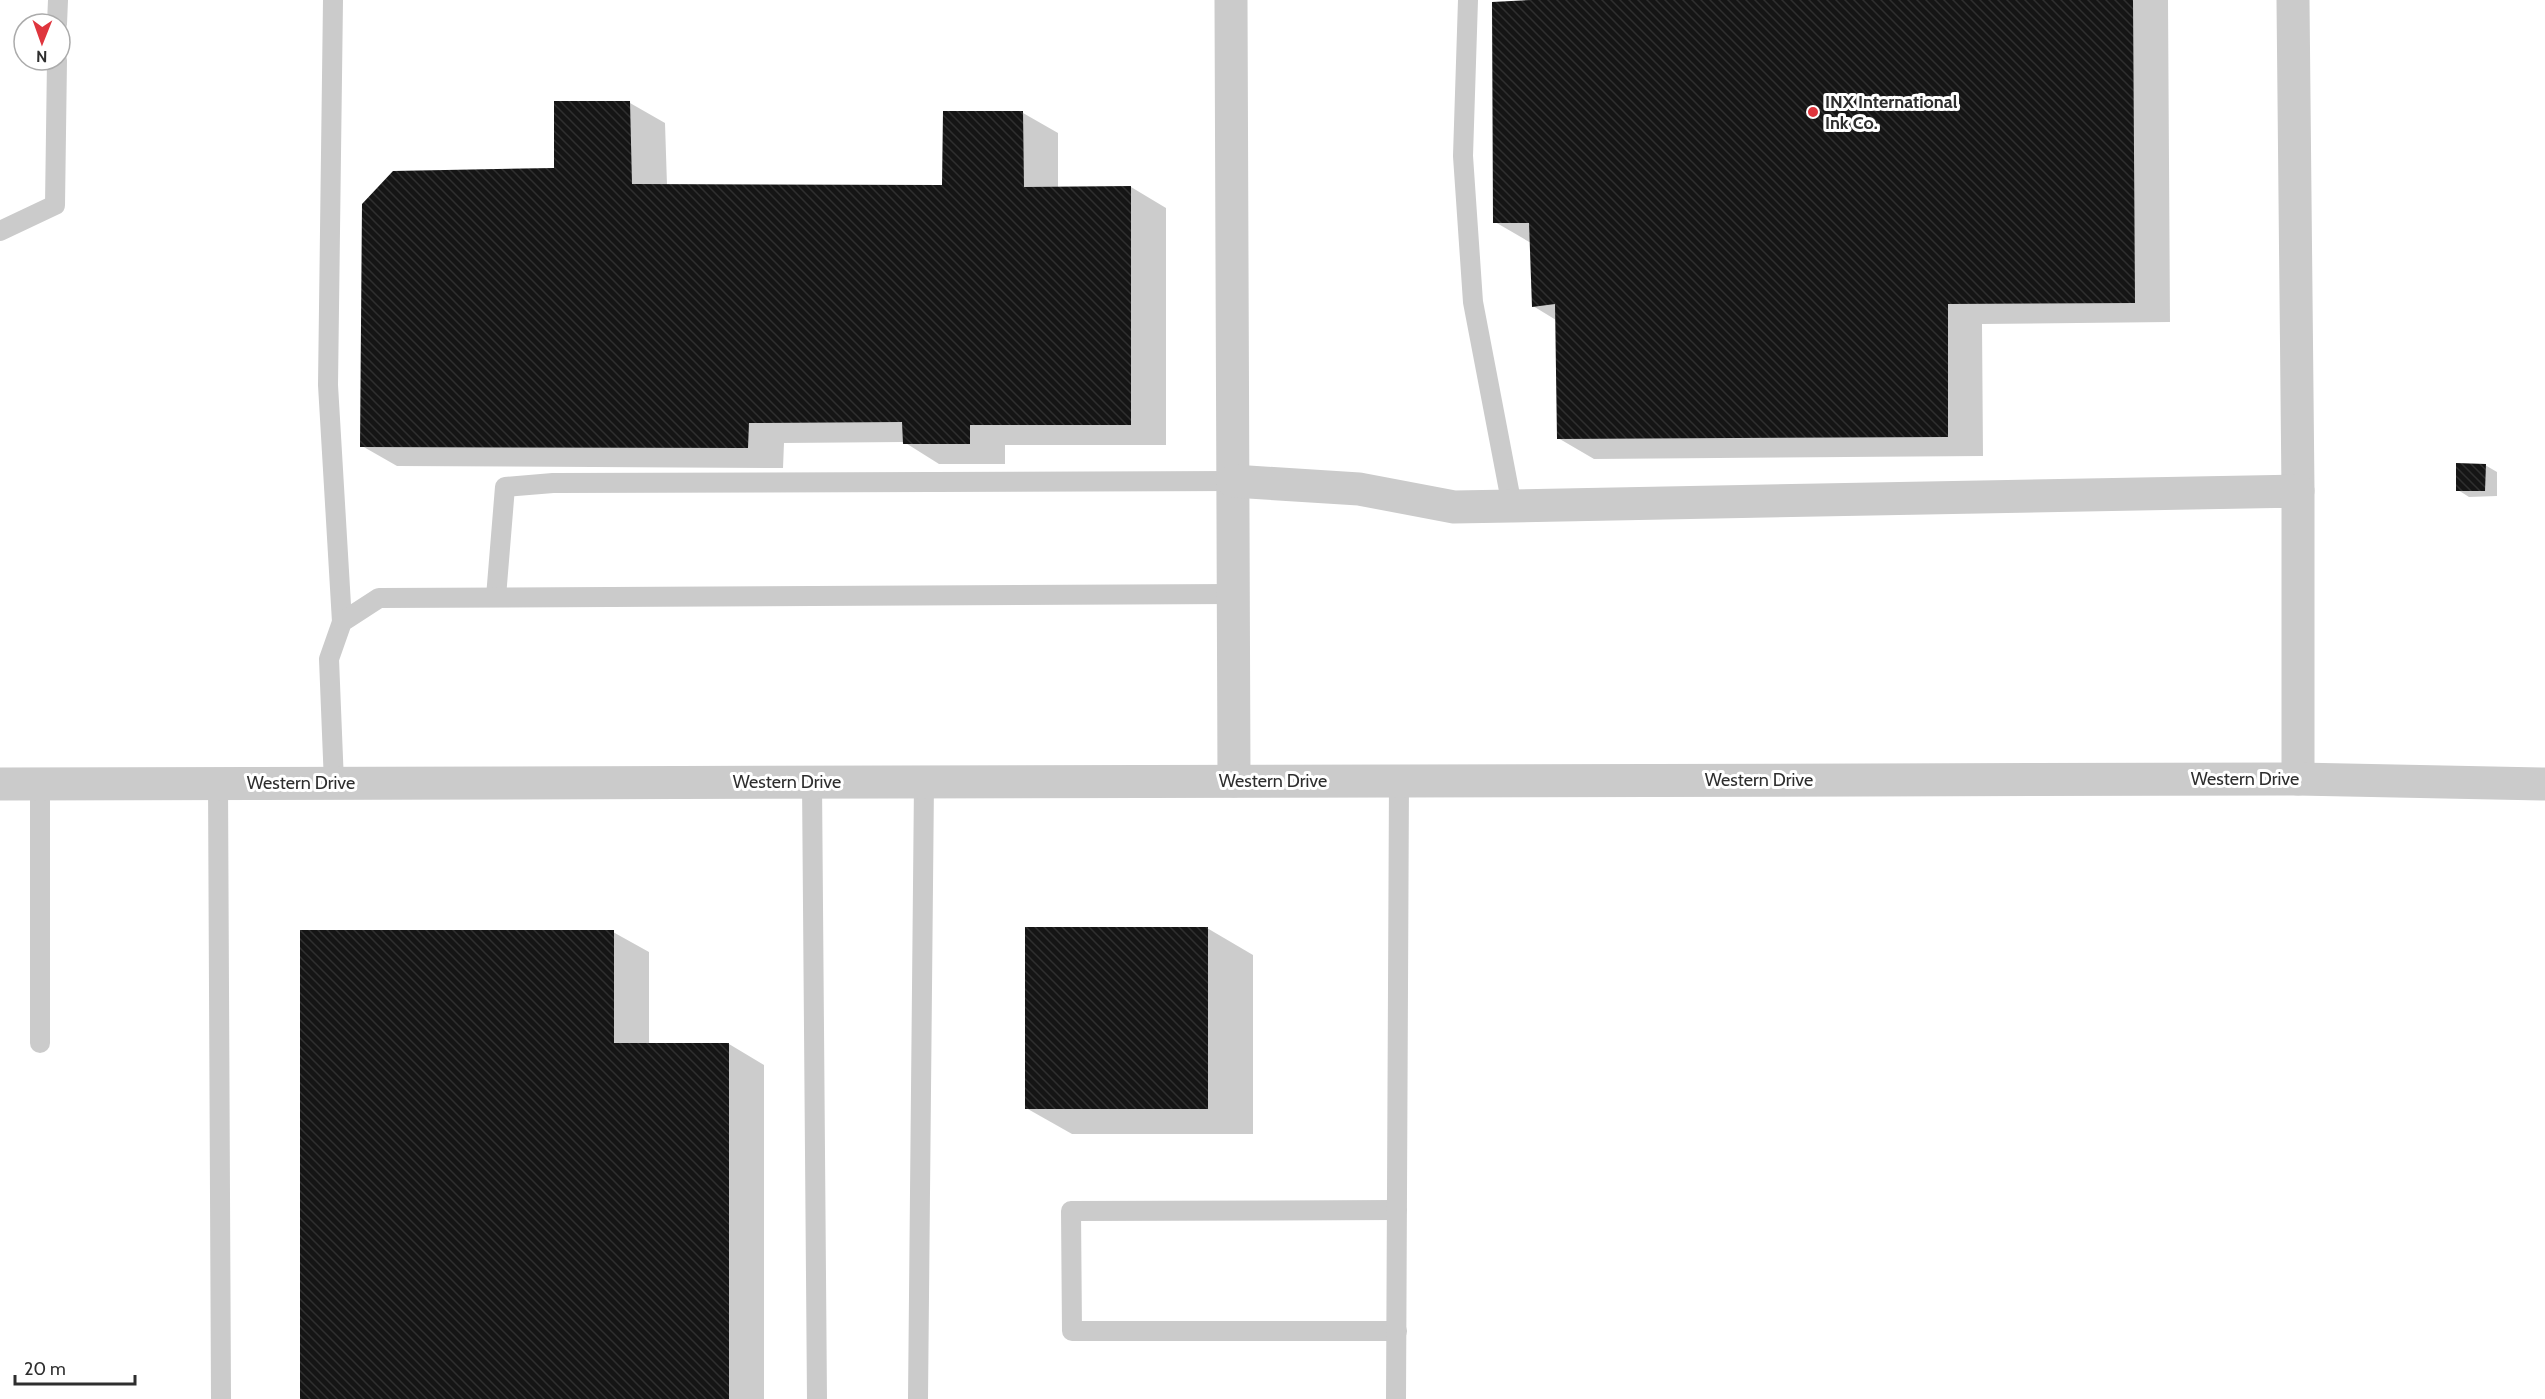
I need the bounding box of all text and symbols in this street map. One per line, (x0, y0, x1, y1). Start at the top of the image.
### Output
north arrow (12, 12, 72, 72)
text: N (36, 47, 48, 66)
place label: INX International Ink Co. (1825, 91, 1958, 134)
marker: INX International Ink Co. (1806, 105, 1820, 119)
street label: Western Drive (2191, 768, 2299, 790)
street label: Western Drive (1705, 769, 1813, 791)
street label: Western Drive (1219, 770, 1327, 792)
street label: Western Drive (733, 771, 841, 793)
street label: Western Drive (247, 772, 355, 794)
scale bar (15, 1348, 135, 1386)
text: 20 m (24, 1358, 66, 1380)

